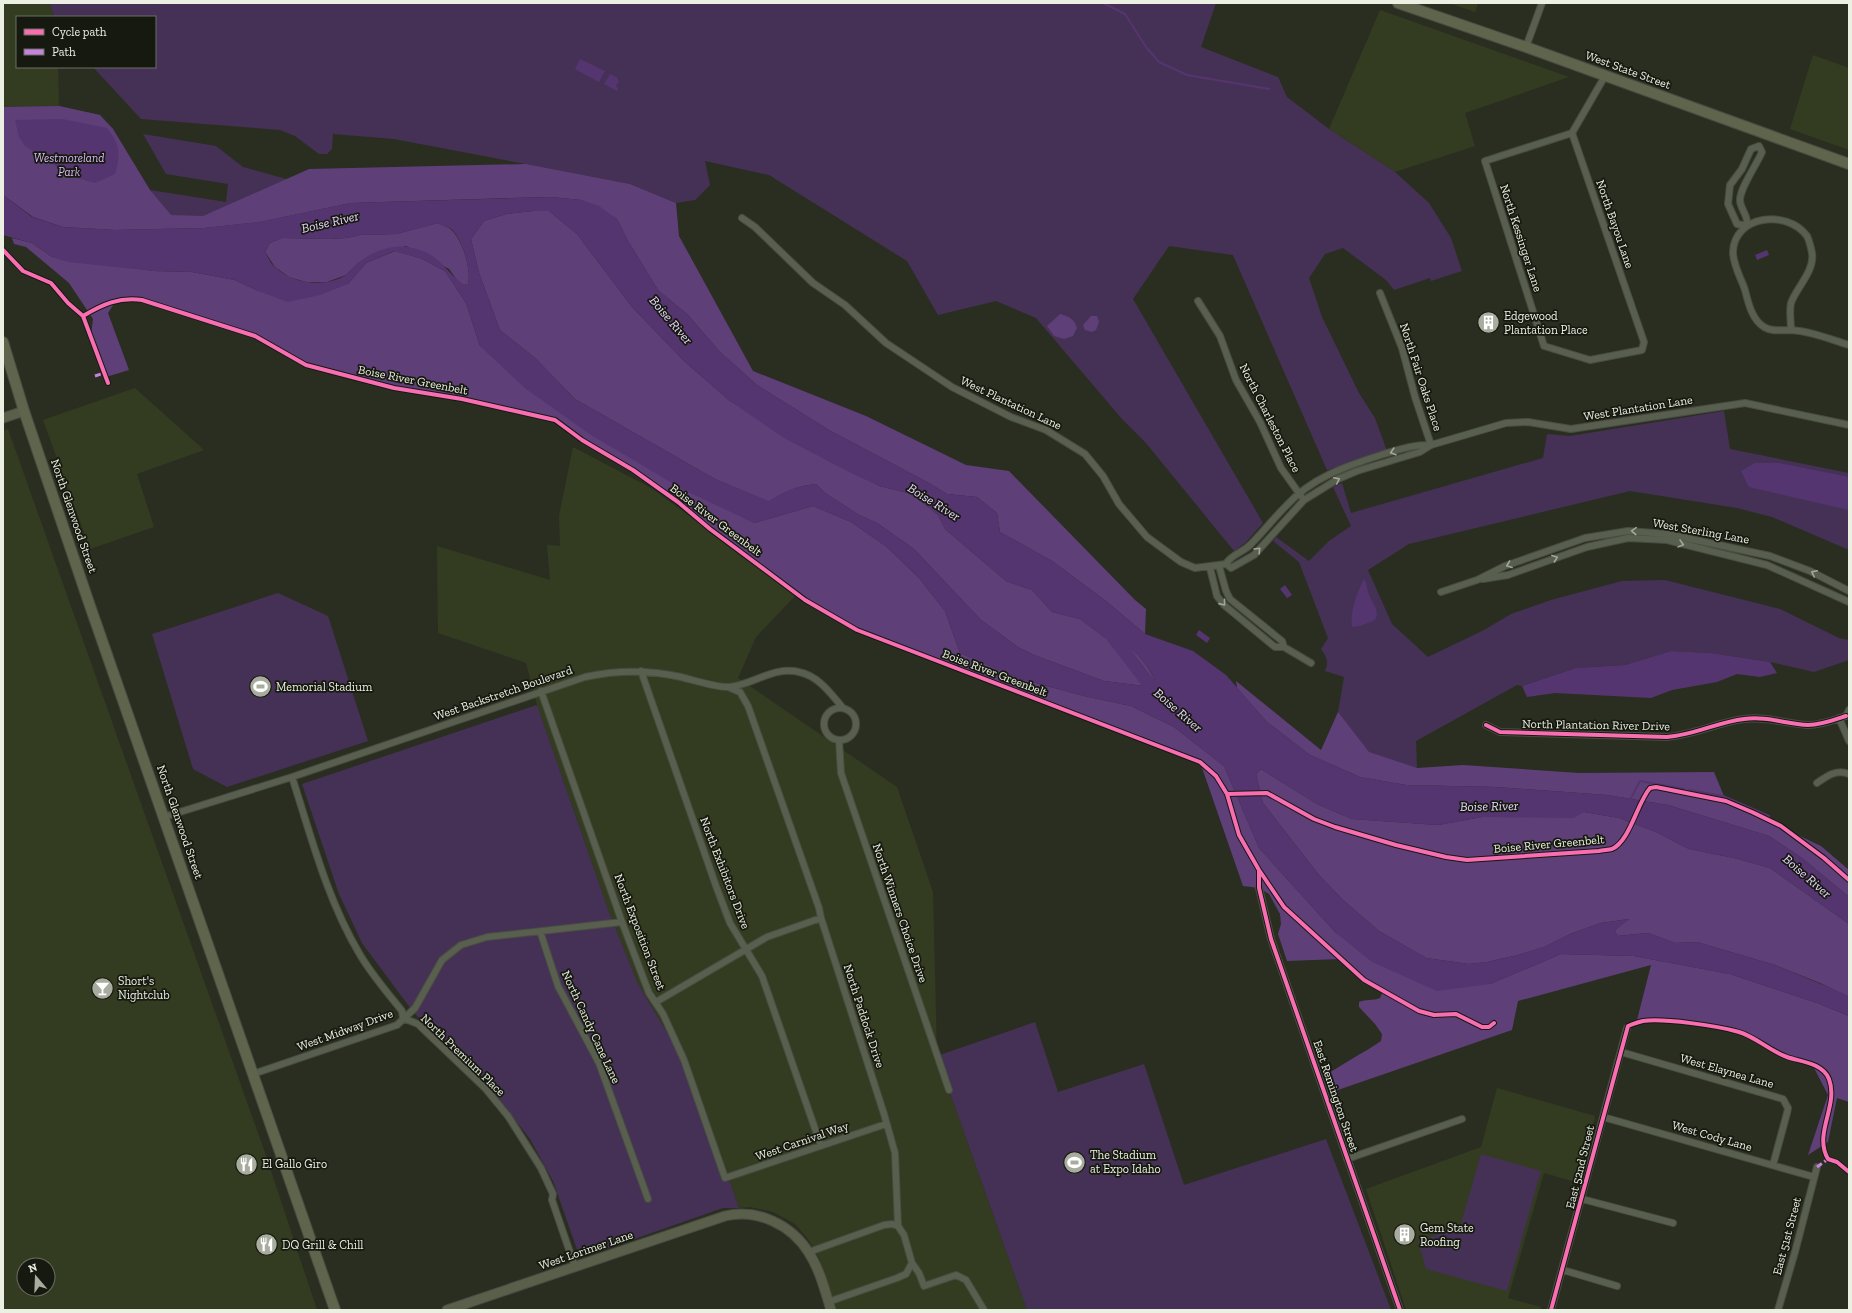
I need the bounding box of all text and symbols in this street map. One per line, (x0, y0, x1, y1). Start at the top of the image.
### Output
legend (16, 16, 156, 68)
text: Cycle path (52, 25, 107, 39)
text: Path (52, 45, 76, 59)
street label: West State Street (1583, 48, 1673, 92)
park label: Westmoreland Park (34, 151, 104, 179)
street label: North Bayou Lane (1593, 178, 1637, 270)
street label: North Kessinger Lane (1497, 183, 1545, 294)
water label: Boise River (300, 208, 361, 236)
water label: Boise River (646, 293, 696, 348)
place label: Edgewood Plantation Place (1504, 309, 1588, 337)
building icon: Edgewood Plantation Place (1476, 310, 1502, 336)
street label: North Fair Oaks Place (1397, 321, 1445, 433)
street label: North Charleston Place (1236, 361, 1304, 475)
street label: Boise River Greenbelt (357, 363, 469, 398)
street label: West Plantation Lane (958, 373, 1064, 433)
street label: West Plantation Lane (1583, 392, 1694, 424)
one-way arrow (1390, 447, 1397, 456)
street label: North Glenwood Street (48, 457, 100, 575)
one-way arrow (1333, 477, 1341, 484)
water label: Boise River (905, 480, 963, 524)
street label: Boise River Greenbelt (667, 481, 765, 559)
street label: West Sterling Lane (1652, 516, 1751, 546)
one-way arrow (1631, 527, 1637, 536)
one-way arrow (1678, 539, 1685, 548)
one-way arrow (1253, 547, 1261, 555)
one-way arrow (1551, 555, 1558, 563)
one-way arrow (1506, 560, 1513, 568)
one-way arrow (1811, 570, 1819, 578)
one-way arrow (1219, 599, 1226, 606)
street label: Boise River Greenbelt (941, 647, 1050, 700)
street label: West Backstretch Boulevard (432, 663, 574, 723)
sports icon: Memorial Stadium (247, 674, 273, 700)
place label: Memorial Stadium (276, 680, 373, 694)
water label: Boise River (1151, 685, 1205, 735)
street label: North Plantation River Drive (1522, 717, 1671, 733)
street label: North Glenwood Street (154, 763, 206, 881)
water label: Boise River (1460, 798, 1519, 814)
street label: North Exhibitors Drive (697, 815, 753, 931)
street label: Boise River Greenbelt (1493, 832, 1606, 856)
street label: North Winners Choice Drive (870, 842, 931, 985)
water label: Boise River (1780, 851, 1834, 901)
street label: North Exposition Street (611, 872, 669, 993)
street label: North Paddock Drive (841, 962, 887, 1070)
street label: North Candy Cane Lane (559, 968, 623, 1086)
place label: Short's Nightclub (118, 974, 170, 1002)
bar icon: Short's Nightclub (89, 975, 115, 1001)
street label: West Midway Drive (295, 1006, 395, 1054)
street label: North Premium Place (418, 1011, 508, 1099)
street label: East Remington Street (1310, 1038, 1362, 1154)
street label: West Elaynea Lane (1679, 1051, 1776, 1091)
street label: West Carnival Way (754, 1118, 851, 1163)
street label: West Cody Lane (1670, 1118, 1754, 1154)
street label: East 52nd Street (1563, 1123, 1597, 1210)
place label: The Stadium at Expo Idaho (1090, 1148, 1161, 1176)
sports icon: The Stadium at Expo Idaho (1062, 1149, 1088, 1175)
restaurant icon: El Gallo Giro (234, 1151, 260, 1177)
place label: El Gallo Giro (262, 1157, 327, 1171)
street label: East 51st Street (1770, 1195, 1804, 1277)
place label: Gem State Roofing (1420, 1221, 1474, 1249)
building icon: Gem State Roofing (1392, 1222, 1418, 1248)
street label: West Lorimer Lane (537, 1227, 635, 1273)
restaurant icon: DQ Grill & Chill (254, 1232, 280, 1258)
place label: DQ Grill & Chill (282, 1238, 364, 1252)
north arrow (16, 1257, 56, 1297)
text: N (27, 1260, 40, 1276)

